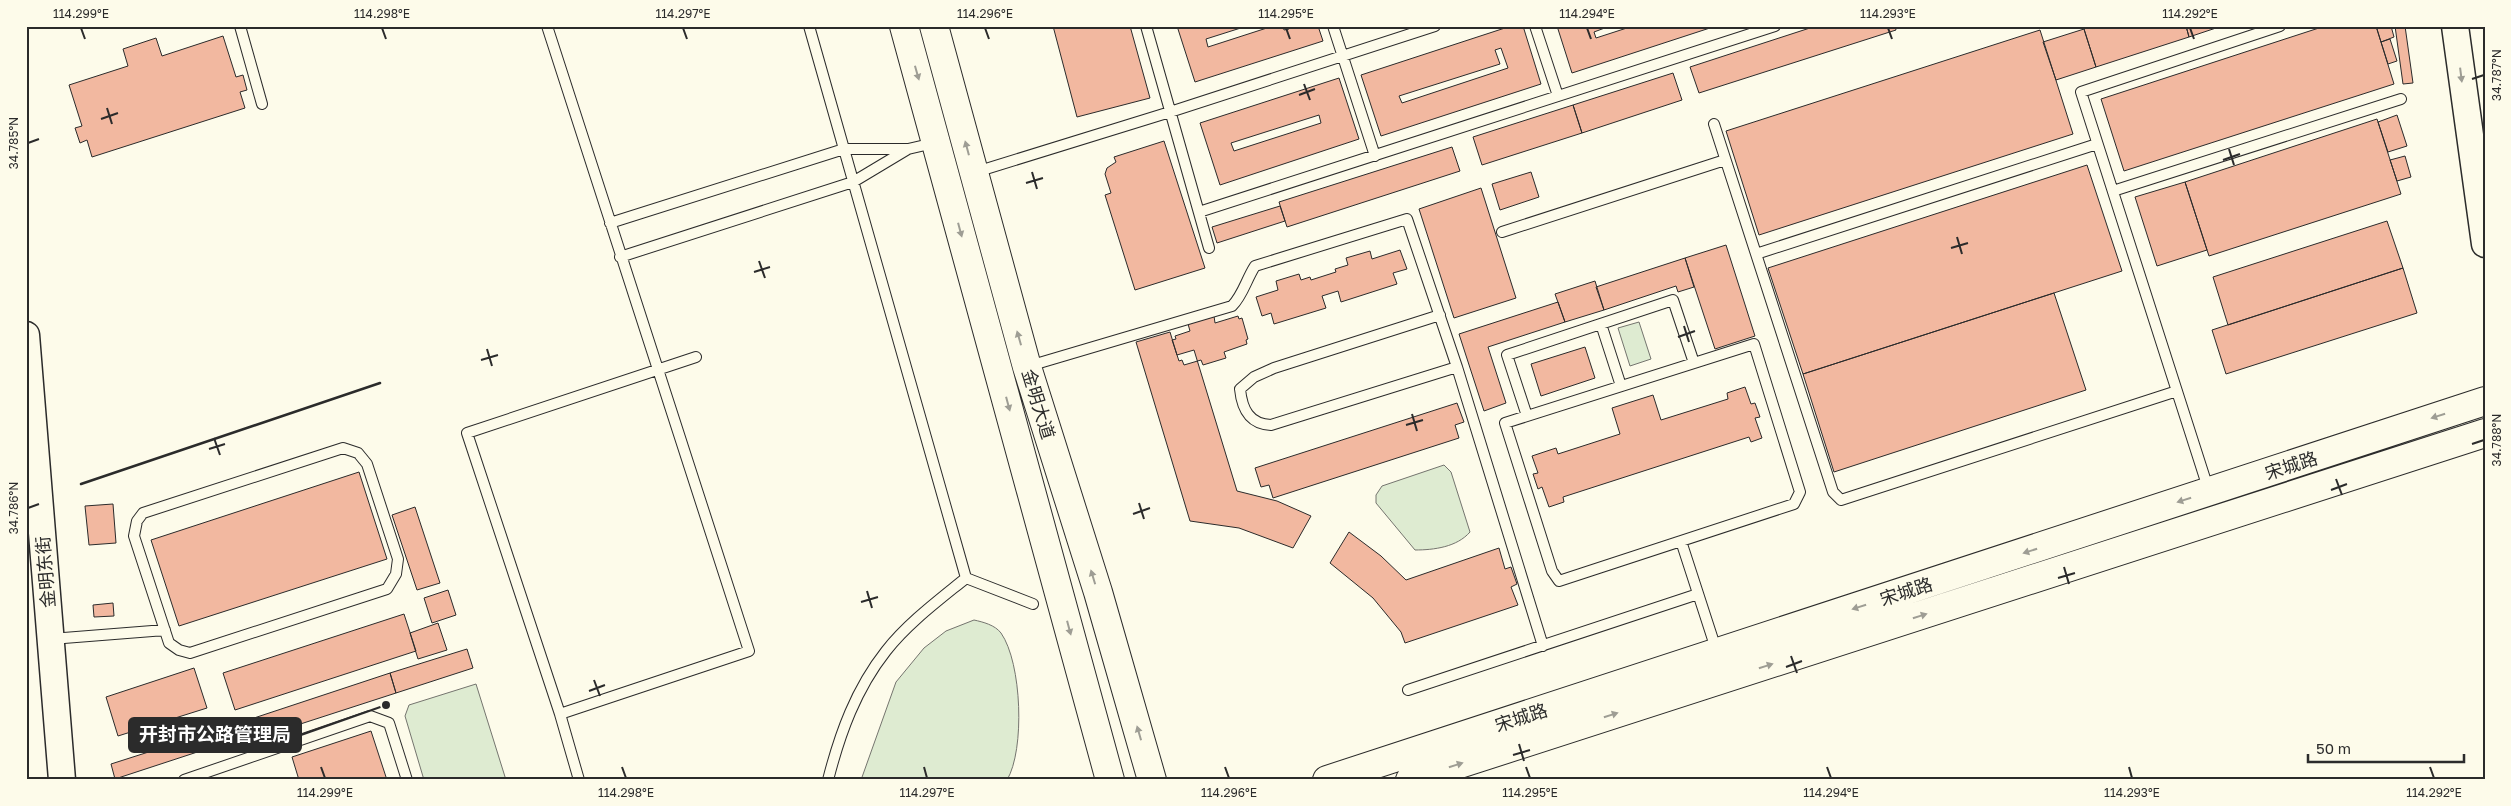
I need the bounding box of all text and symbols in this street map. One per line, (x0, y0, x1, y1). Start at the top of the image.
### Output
text: 114.299°E (53, 6, 109, 21)
text: 114.298°E (354, 6, 410, 21)
text: 114.297°E (655, 6, 711, 21)
text: 114.296°E (957, 6, 1013, 21)
text: 114.295°E (1258, 6, 1314, 21)
text: 114.294°E (1559, 6, 1615, 21)
text: 114.293°E (1860, 6, 1916, 21)
text: 114.292°E (2162, 6, 2218, 21)
text: 34.787°N (2489, 49, 2504, 101)
one-way arrow (913, 66, 921, 81)
one-way arrow (2457, 67, 2465, 83)
text: 34.785°N (6, 117, 21, 169)
one-way arrow (962, 140, 970, 155)
one-way arrow (957, 222, 965, 237)
one-way arrow (1015, 330, 1023, 345)
street label: 金明大道 (1018, 366, 1060, 442)
one-way arrow (1004, 396, 1012, 411)
one-way arrow (2431, 413, 2446, 420)
text: 34.788°N (2489, 414, 2504, 466)
street label: 宋城路 (2262, 446, 2320, 484)
text: 34.786°N (6, 482, 21, 534)
one-way arrow (2177, 497, 2192, 504)
street label: 金明东街 (31, 535, 59, 609)
one-way arrow (2022, 547, 2037, 555)
one-way arrow (1089, 569, 1097, 584)
street label: 宋城路 (1877, 572, 1935, 610)
one-way arrow (1851, 603, 1866, 611)
one-way arrow (1913, 612, 1928, 620)
one-way arrow (1065, 620, 1073, 635)
one-way arrow (1758, 662, 1773, 669)
street label: 宋城路 (1492, 698, 1550, 736)
one-way arrow (1603, 711, 1618, 719)
callout: 开封市公路管理局 (129, 718, 301, 752)
text: 开封市公路管理局 (139, 722, 291, 745)
one-way arrow (1134, 725, 1142, 740)
scale bar (2308, 731, 2465, 763)
text: 50 m (2316, 739, 2351, 757)
one-way arrow (1449, 761, 1464, 769)
text: 114.299°E (297, 785, 353, 800)
text: 114.298°E (598, 785, 654, 800)
text: 114.297°E (899, 785, 955, 800)
text: 114.296°E (1201, 785, 1257, 800)
text: 114.295°E (1502, 785, 1558, 800)
text: 114.294°E (1803, 785, 1859, 800)
text: 114.293°E (2104, 785, 2160, 800)
text: 114.292°E (2406, 785, 2462, 800)

